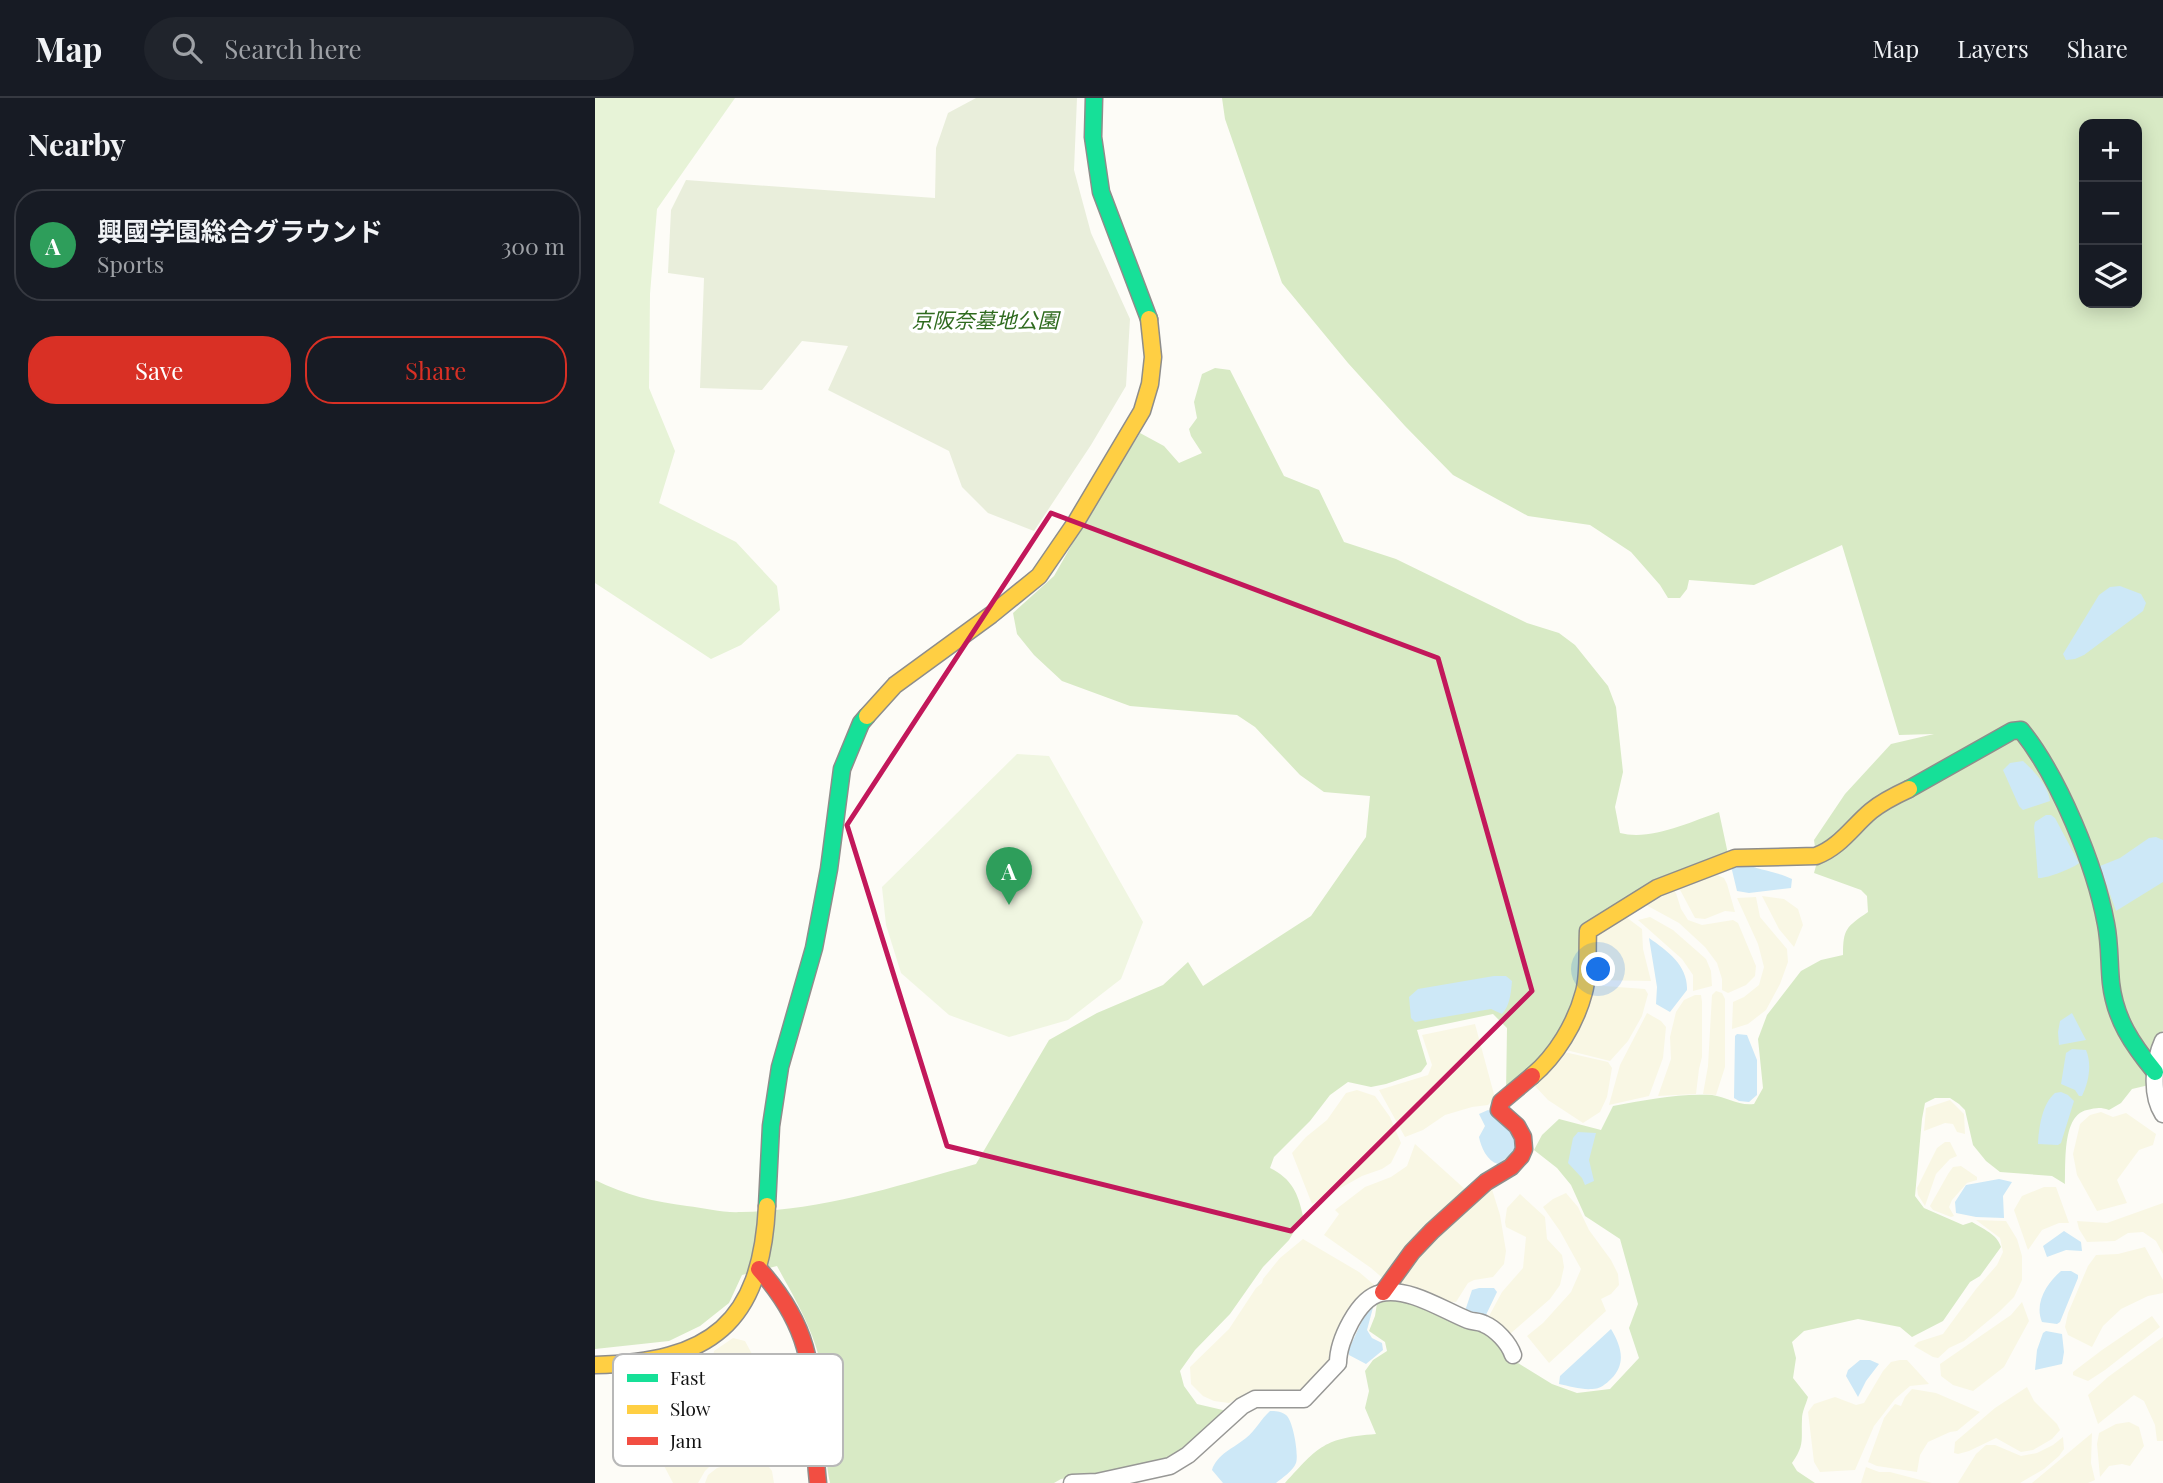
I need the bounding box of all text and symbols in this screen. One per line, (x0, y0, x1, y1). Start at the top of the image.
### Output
search box (144, 17, 634, 80)
text: Map (35, 26, 102, 70)
icon: search (168, 29, 206, 67)
text: Search here (224, 31, 362, 66)
text: Map (1873, 32, 1919, 64)
text: Layers (1957, 32, 2029, 64)
text: Share (2067, 32, 2128, 64)
map controls (2079, 119, 2142, 308)
button: + (2079, 119, 2142, 182)
text: Nearby (28, 124, 126, 164)
button: − (2079, 182, 2142, 245)
text: 興國学園総合グラウンド (97, 213, 383, 248)
text: A (45, 230, 61, 261)
text: 300 m (501, 230, 565, 261)
button: layers (2079, 245, 2142, 308)
text: Sports (97, 248, 164, 279)
park label: 京阪奈墓地公園 (912, 305, 1061, 333)
button: Save (28, 336, 291, 404)
button: Share (305, 336, 567, 404)
pin: A (986, 847, 1032, 905)
your location (1581, 952, 1615, 986)
legend (613, 1354, 843, 1466)
text: Fast (670, 1364, 706, 1390)
text: Slow (670, 1395, 711, 1421)
text: Jam (669, 1427, 702, 1453)

